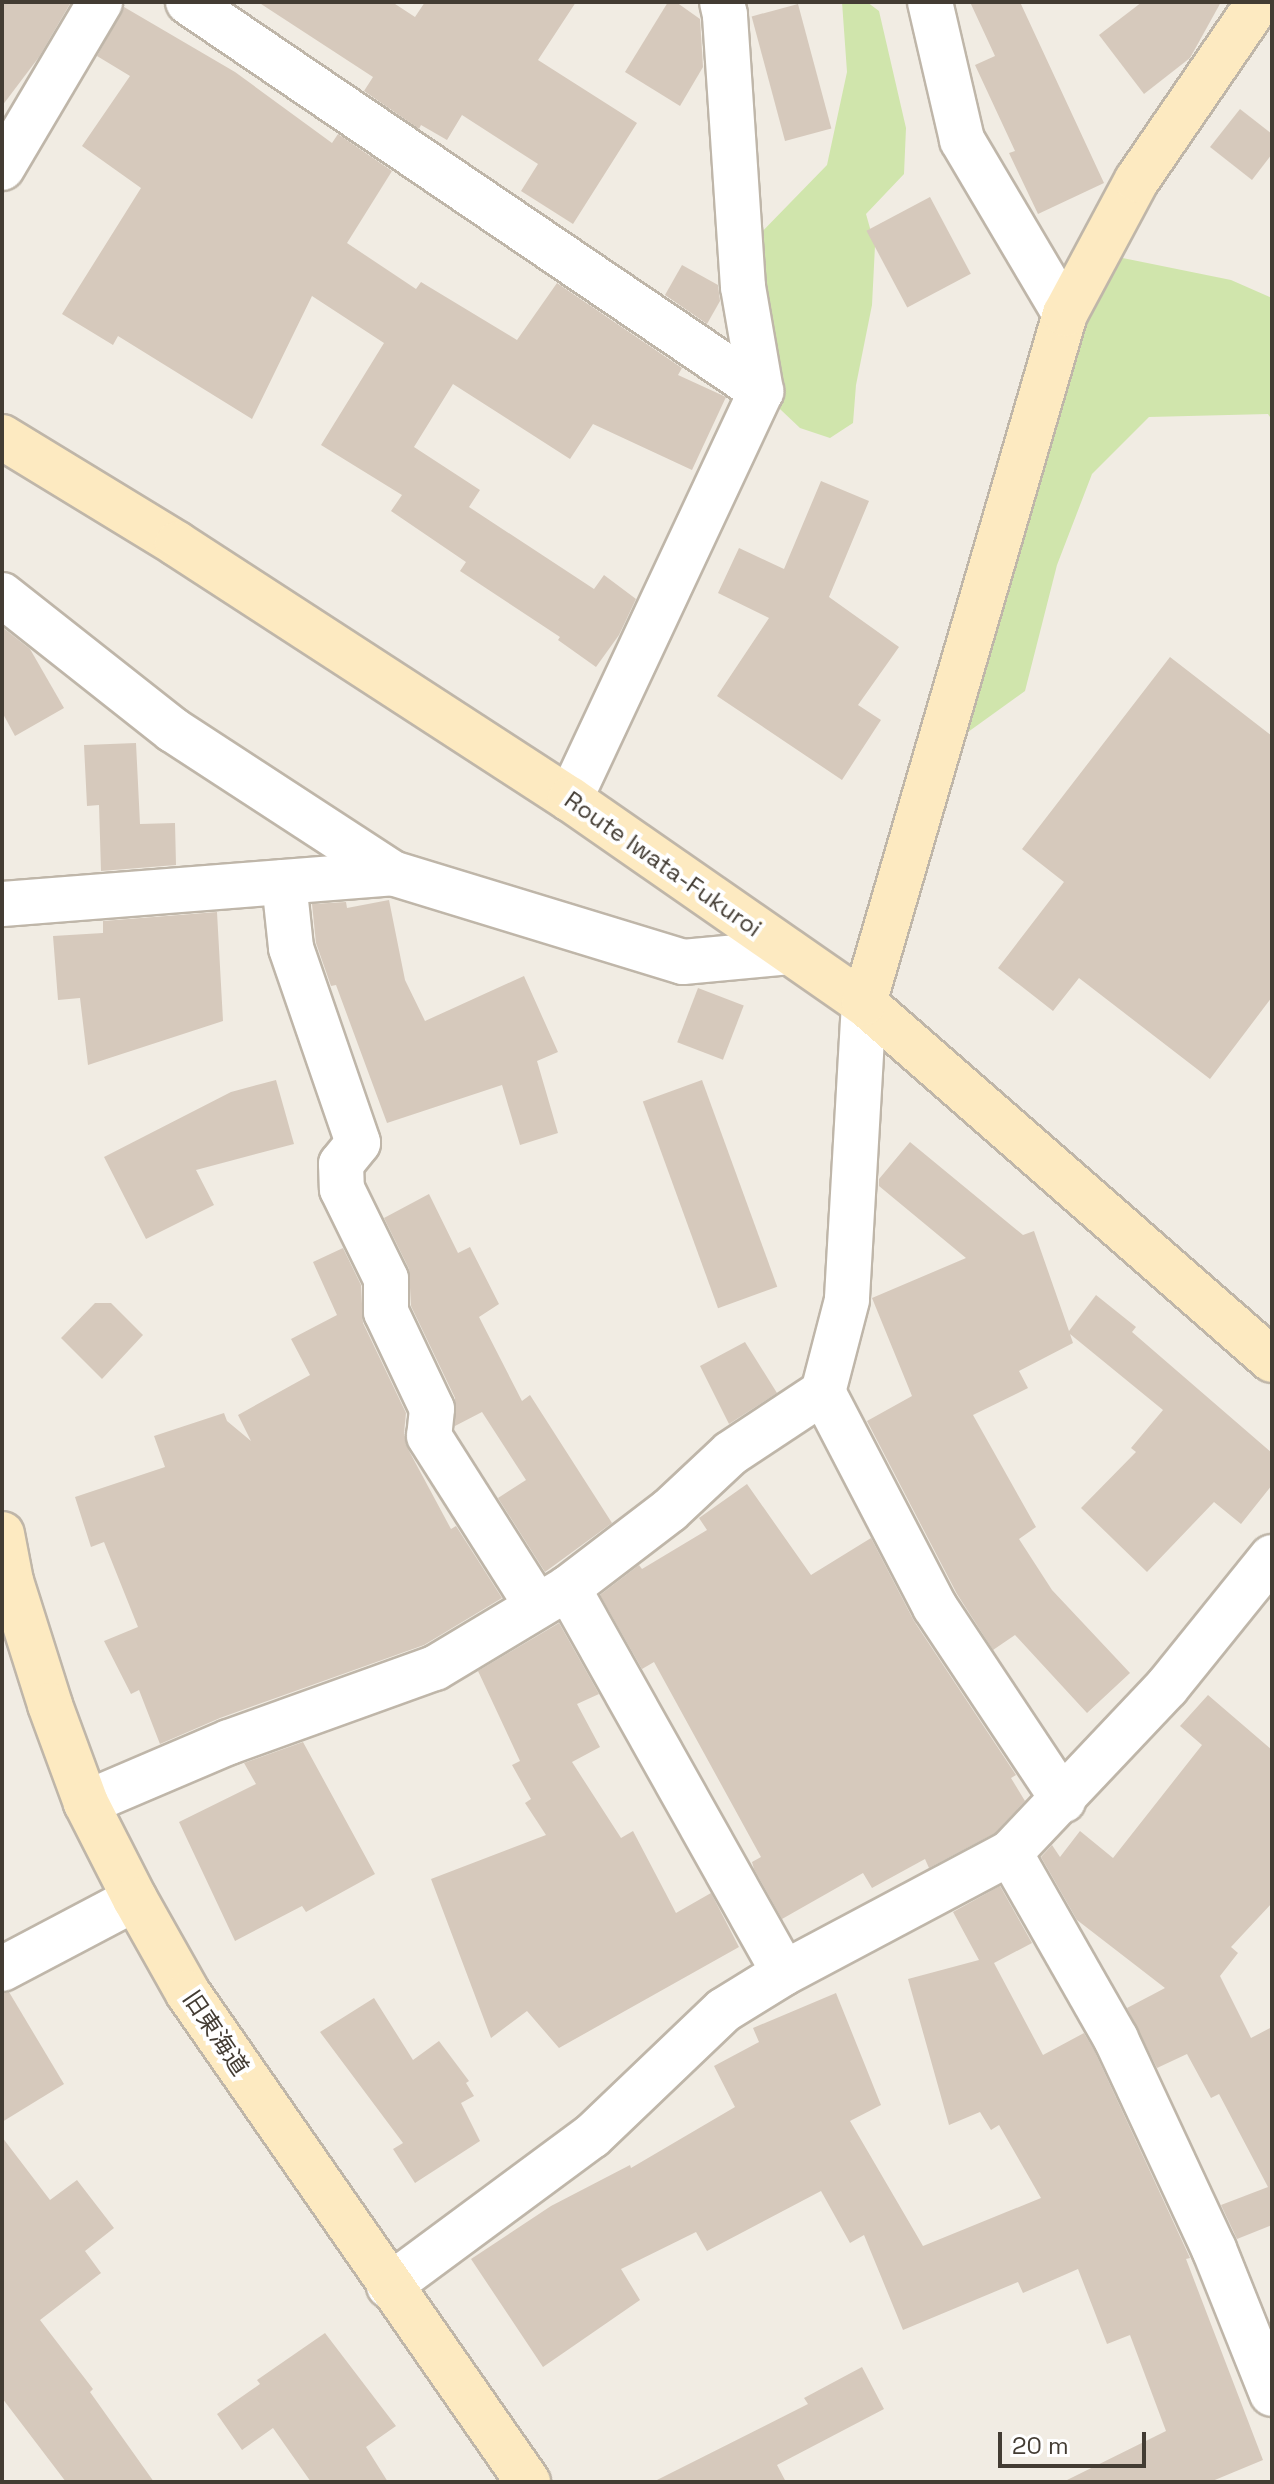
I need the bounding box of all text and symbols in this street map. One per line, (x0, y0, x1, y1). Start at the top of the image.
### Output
street label: Route Iwata-Fukuroi (559, 785, 767, 943)
street label: 旧東海道 (177, 1985, 255, 2081)
scale bar (1002, 2416, 1150, 2466)
text: 20 m (1012, 2430, 1069, 2461)

